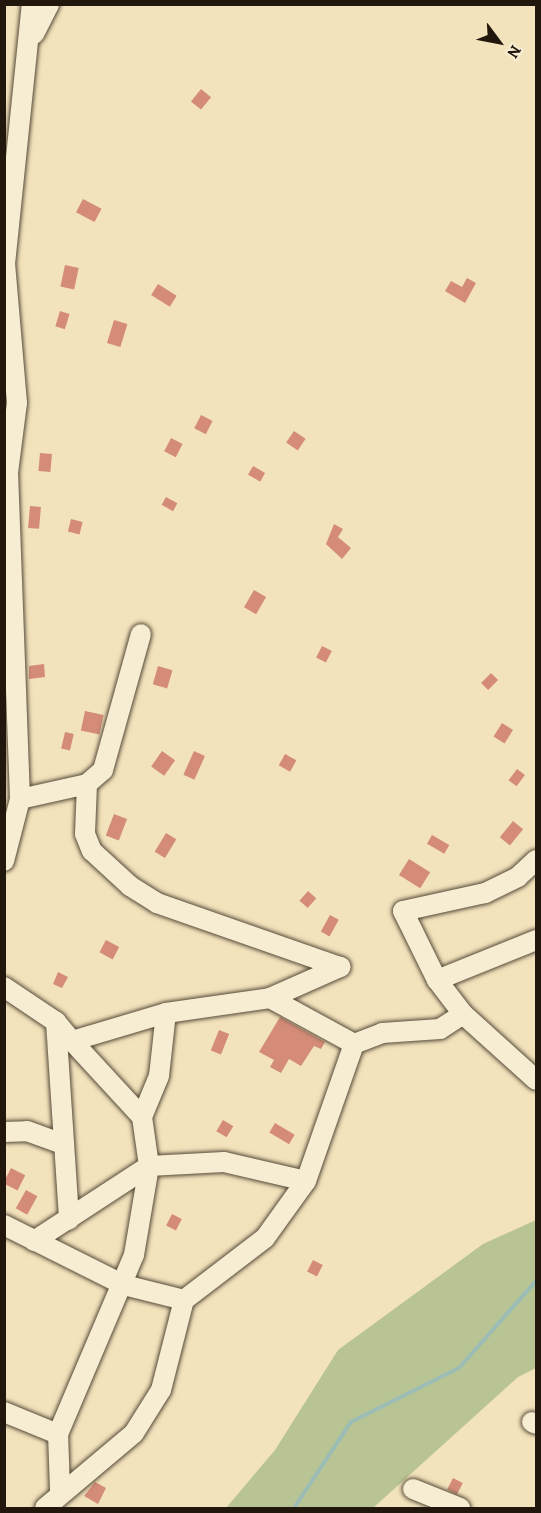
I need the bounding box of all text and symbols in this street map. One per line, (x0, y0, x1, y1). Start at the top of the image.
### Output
north arrow (469, 12, 529, 72)
text: N (502, 41, 527, 62)

